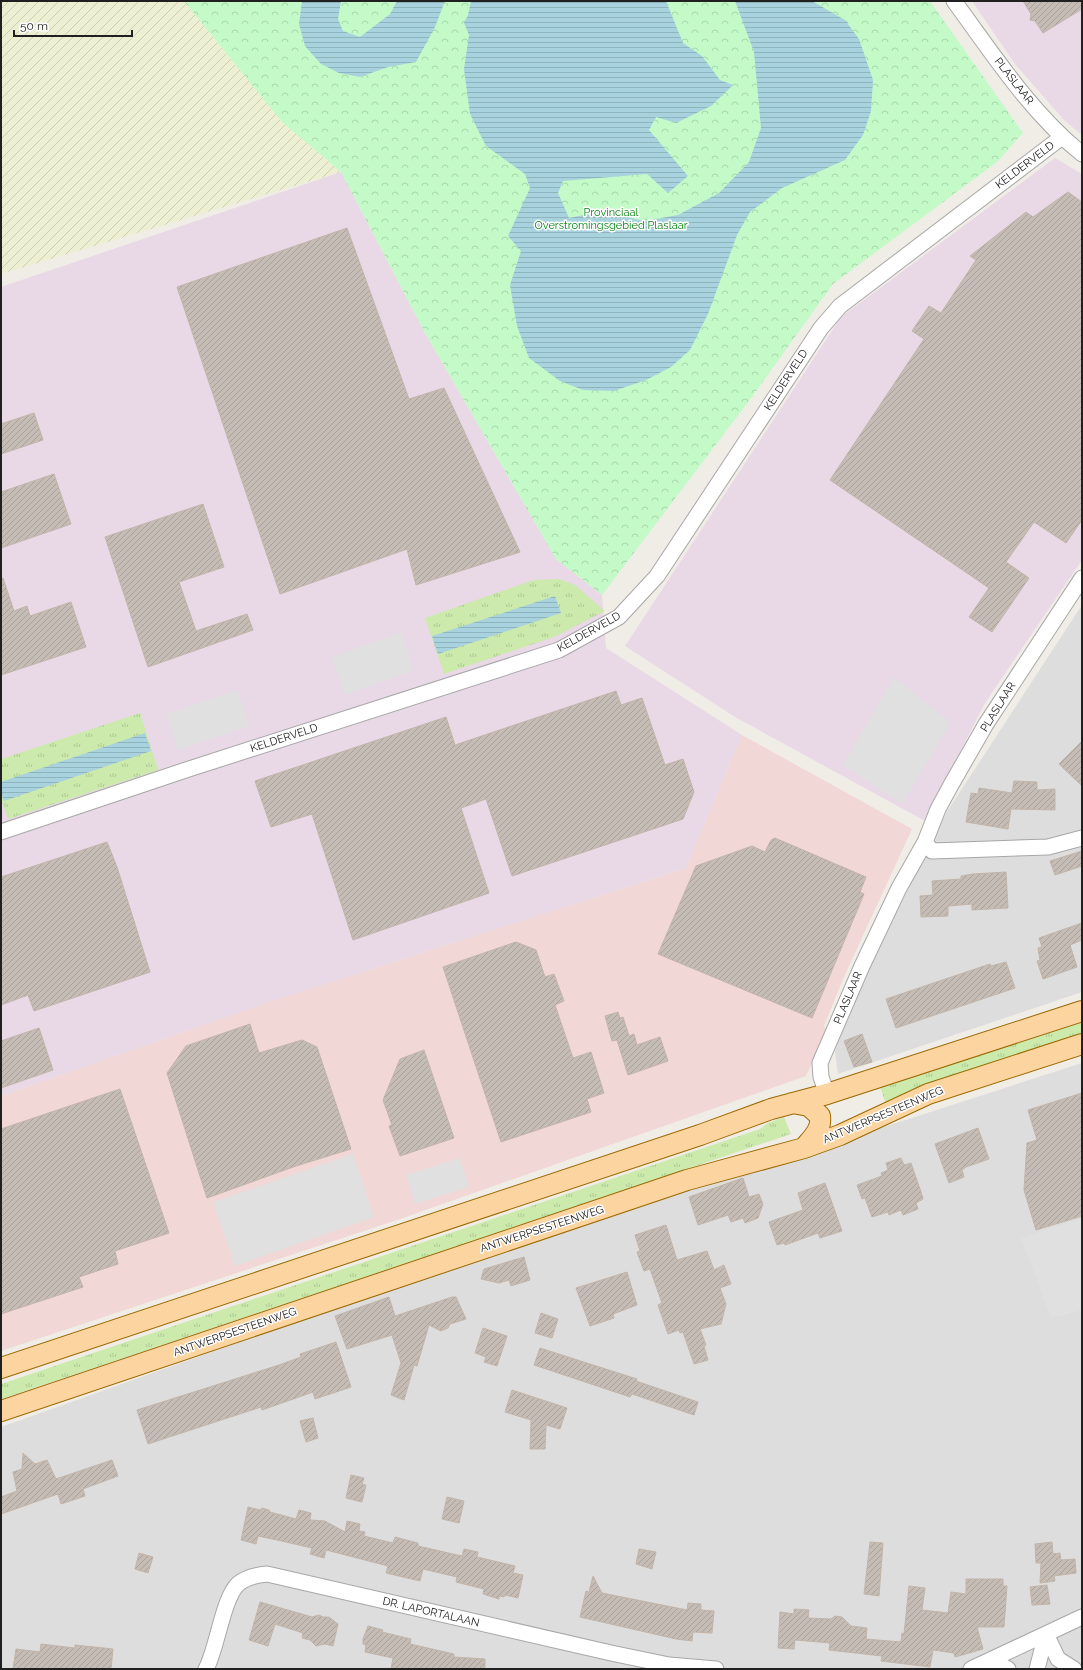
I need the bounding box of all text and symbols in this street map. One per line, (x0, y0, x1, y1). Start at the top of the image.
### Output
scale bar (14, 12, 132, 38)
text: 50 m (20, 19, 48, 33)
street label: PLASLAAR (992, 55, 1036, 107)
street label: KELDERVELD (993, 139, 1057, 191)
park label: Provinciaal Overstromingsgebied Plaslaar (534, 206, 688, 232)
street label: KELDERVELD (761, 347, 811, 413)
street label: KELDERVELD (555, 609, 623, 655)
street label: PLASLAAR (978, 680, 1018, 734)
street label: KELDERVELD (249, 721, 320, 755)
street label: PLASLAAR (831, 970, 865, 1026)
street label: ANTWERPSESTEENWEG (821, 1084, 945, 1146)
street label: ANTWERPSESTEENWEG (478, 1203, 606, 1255)
street label: ANTWERPSESTEENWEG (172, 1305, 298, 1359)
street label: DR. LAPORTALAAN (381, 1595, 481, 1629)

